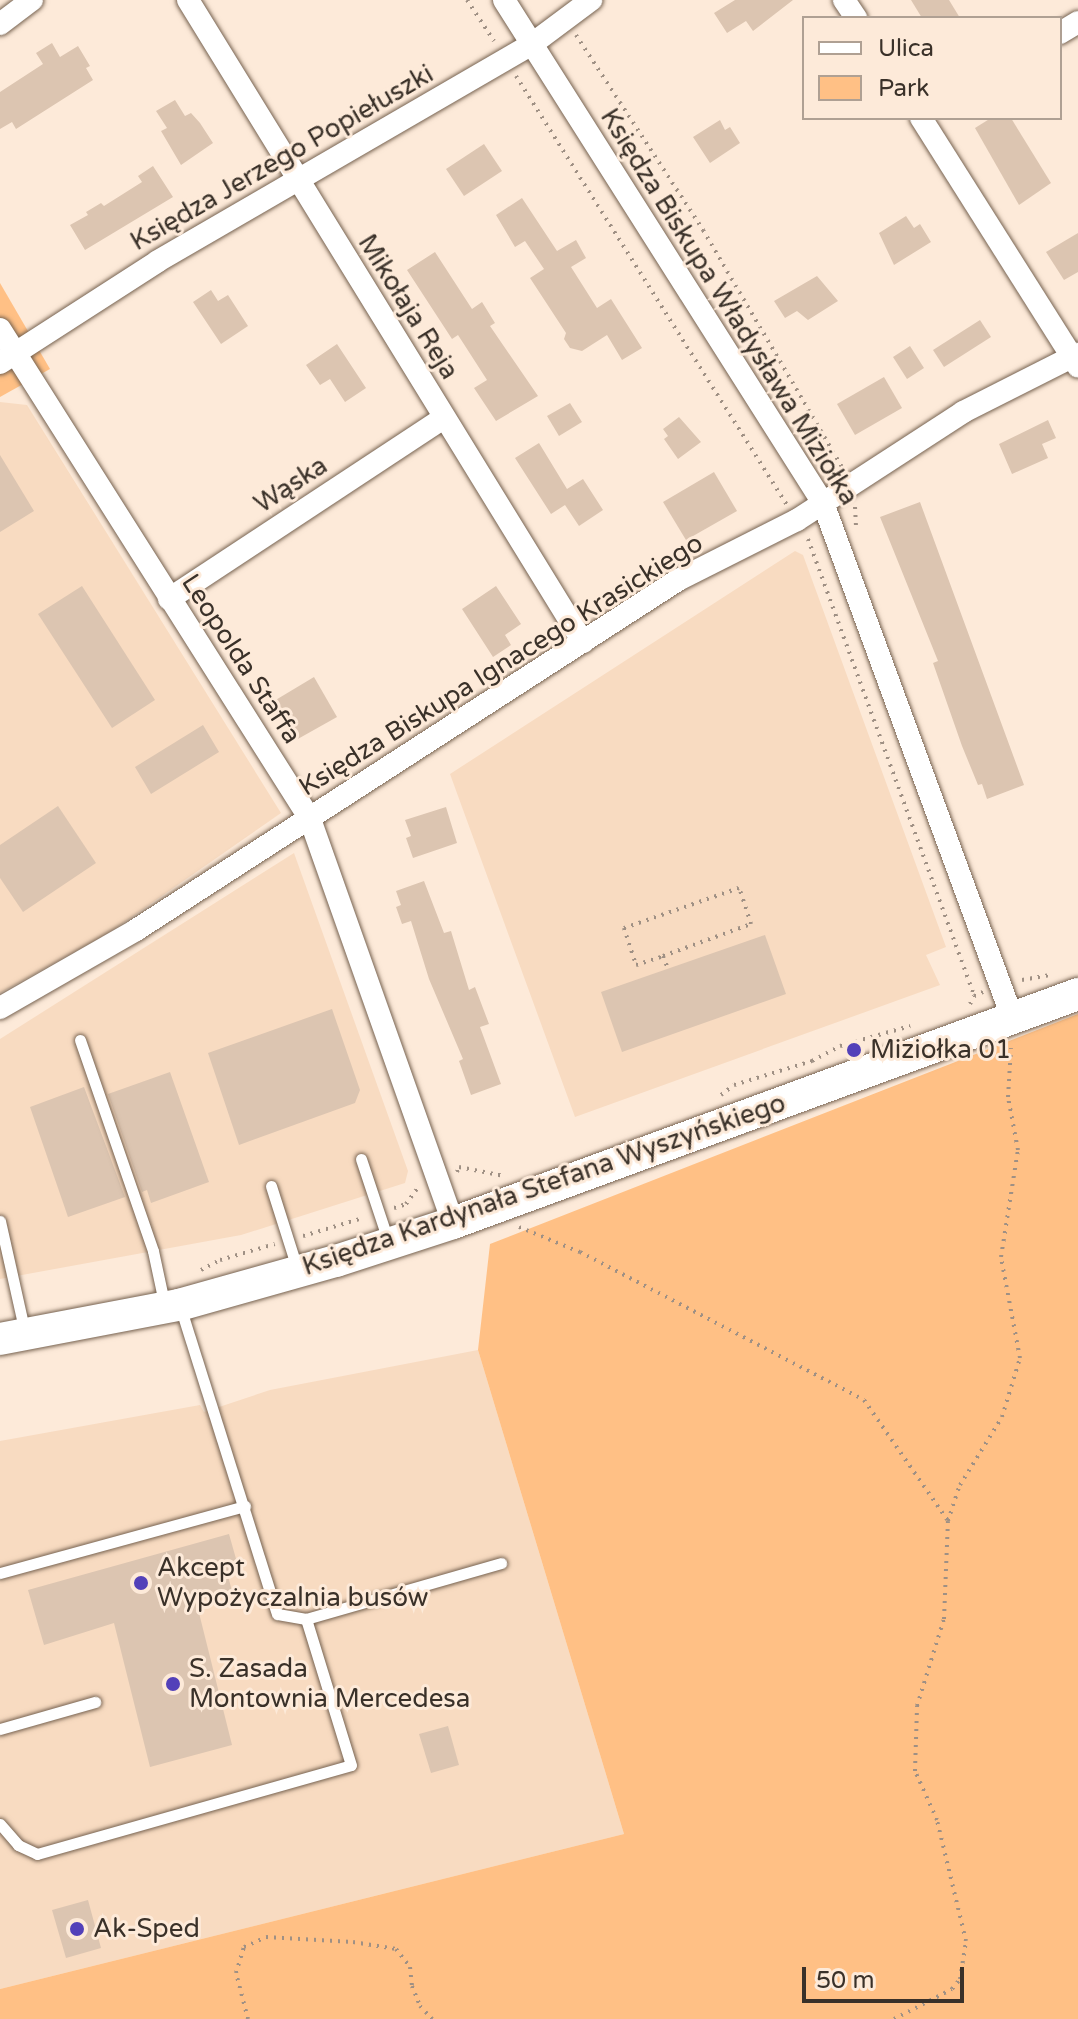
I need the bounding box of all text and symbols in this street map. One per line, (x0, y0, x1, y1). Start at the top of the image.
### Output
legend (802, 16, 1062, 120)
text: Ulica (878, 34, 934, 63)
street label: Księdza Jerzego Popiełuszki (125, 58, 439, 258)
text: Park (878, 74, 929, 103)
street label: Księdza Biskupa Władysława Miziołka (593, 103, 865, 511)
street label: Mikołaja Reja (351, 229, 465, 385)
street label: Wąska (249, 450, 333, 520)
street label: Księdza Biskupa Ignacego Krasickiego (293, 527, 709, 803)
street label: Leopolda Staffa (175, 568, 307, 750)
place label: Miziołka 01 (870, 1034, 1011, 1066)
marker: Miziołka 01 (845, 1041, 863, 1059)
street label: Księdza Kardynała Stefana Wyszyńskiego (298, 1087, 790, 1283)
place label: Akcept Wypożyczalnia busów (157, 1552, 428, 1614)
marker: Akcept Wypożyczalnia busów (132, 1574, 150, 1592)
place label: S. Zasada Montownia Mercedesa (189, 1653, 470, 1714)
marker: S. Zasada Montownia Mercedesa (164, 1675, 182, 1693)
place label: Ak-Sped (93, 1913, 200, 1945)
marker: Ak-Sped (68, 1920, 86, 1938)
scale bar (806, 1951, 968, 2001)
text: 50 m (816, 1966, 874, 1995)

